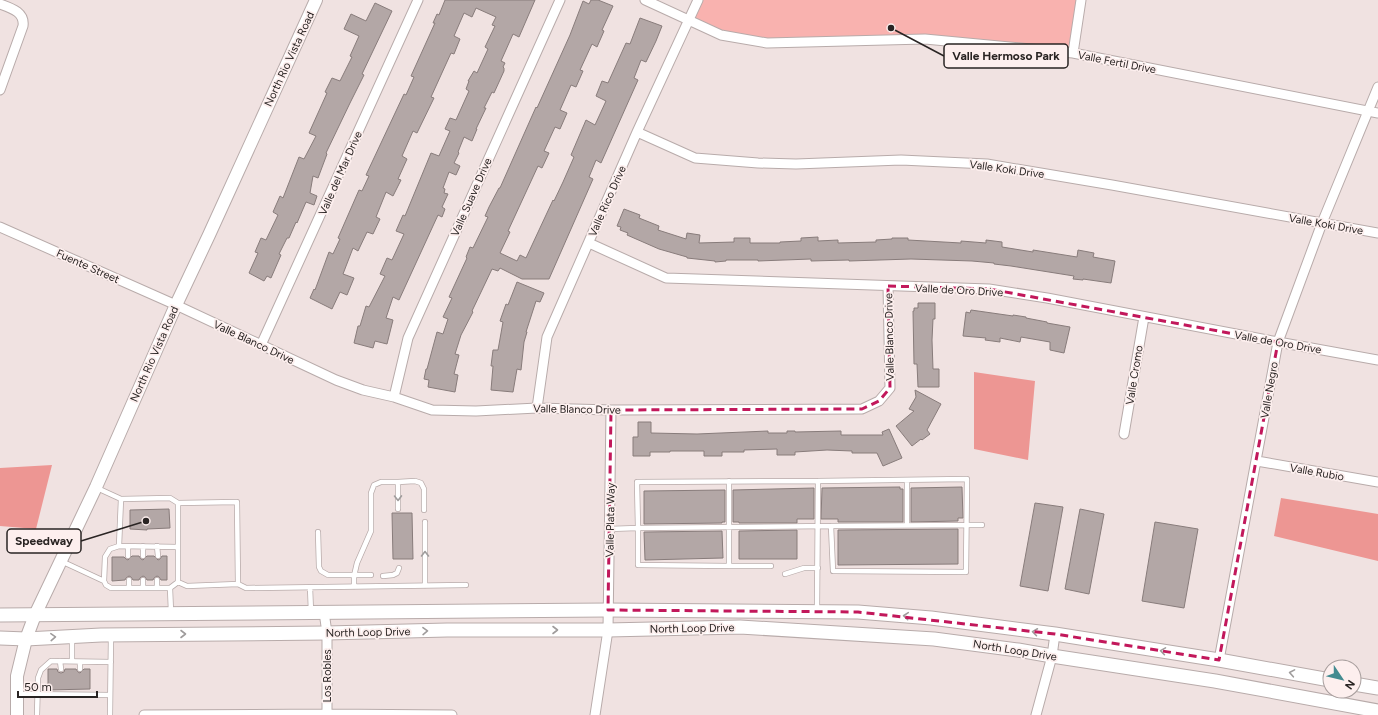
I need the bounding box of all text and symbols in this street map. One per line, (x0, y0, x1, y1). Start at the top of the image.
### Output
street label: North Rio Vista Road (262, 10, 317, 109)
callout: Valle Hermoso Park (944, 44, 1068, 68)
text: Valle Hermoso Park (952, 49, 1060, 63)
street label: Valle Fertil Drive (1077, 49, 1157, 76)
street label: Valle del Mar Drive (316, 129, 365, 217)
street label: Valle Suave Drive (448, 156, 495, 238)
street label: Valle Koki Drive (969, 158, 1045, 181)
street label: Valle Rico Drive (586, 164, 629, 239)
street label: Valle Koki Drive (1288, 212, 1364, 237)
street label: Fuente Street (54, 247, 121, 286)
street label: Valle de Oro Drive (915, 282, 1003, 299)
street label: Valle Blanco Drive (882, 293, 897, 381)
street label: North Rio Vista Road (128, 304, 181, 404)
street label: Valle Blanco Drive (211, 318, 296, 367)
street label: Valle de Oro Drive (1233, 328, 1323, 357)
street label: Valle Cromo (1123, 344, 1146, 406)
street label: Valle Negro (1258, 361, 1281, 419)
street label: Valle Blanco Drive (533, 402, 621, 417)
street label: Valle Rubio (1289, 461, 1345, 484)
street label: Valle Plata Way (603, 482, 618, 557)
one-way arrow (394, 495, 402, 501)
callout: Speedway (7, 529, 81, 553)
text: Speedway (15, 534, 73, 548)
one-way arrow (421, 551, 429, 557)
one-way arrow (903, 611, 909, 620)
street label: North Loop Drive (650, 621, 734, 636)
street label: North Loop Drive (326, 625, 410, 640)
one-way arrow (422, 626, 428, 635)
one-way arrow (552, 626, 558, 634)
one-way arrow (1032, 628, 1038, 637)
one-way arrow (180, 630, 186, 638)
one-way arrow (50, 633, 56, 642)
street label: North Loop Drive (972, 637, 1058, 664)
one-way arrow (1160, 647, 1166, 656)
street label: Los Robles (321, 649, 334, 703)
north arrow (1322, 659, 1362, 699)
one-way arrow (1288, 669, 1295, 678)
scale bar (18, 673, 97, 699)
text: N (1342, 677, 1358, 692)
text: 50 m (24, 680, 52, 694)

